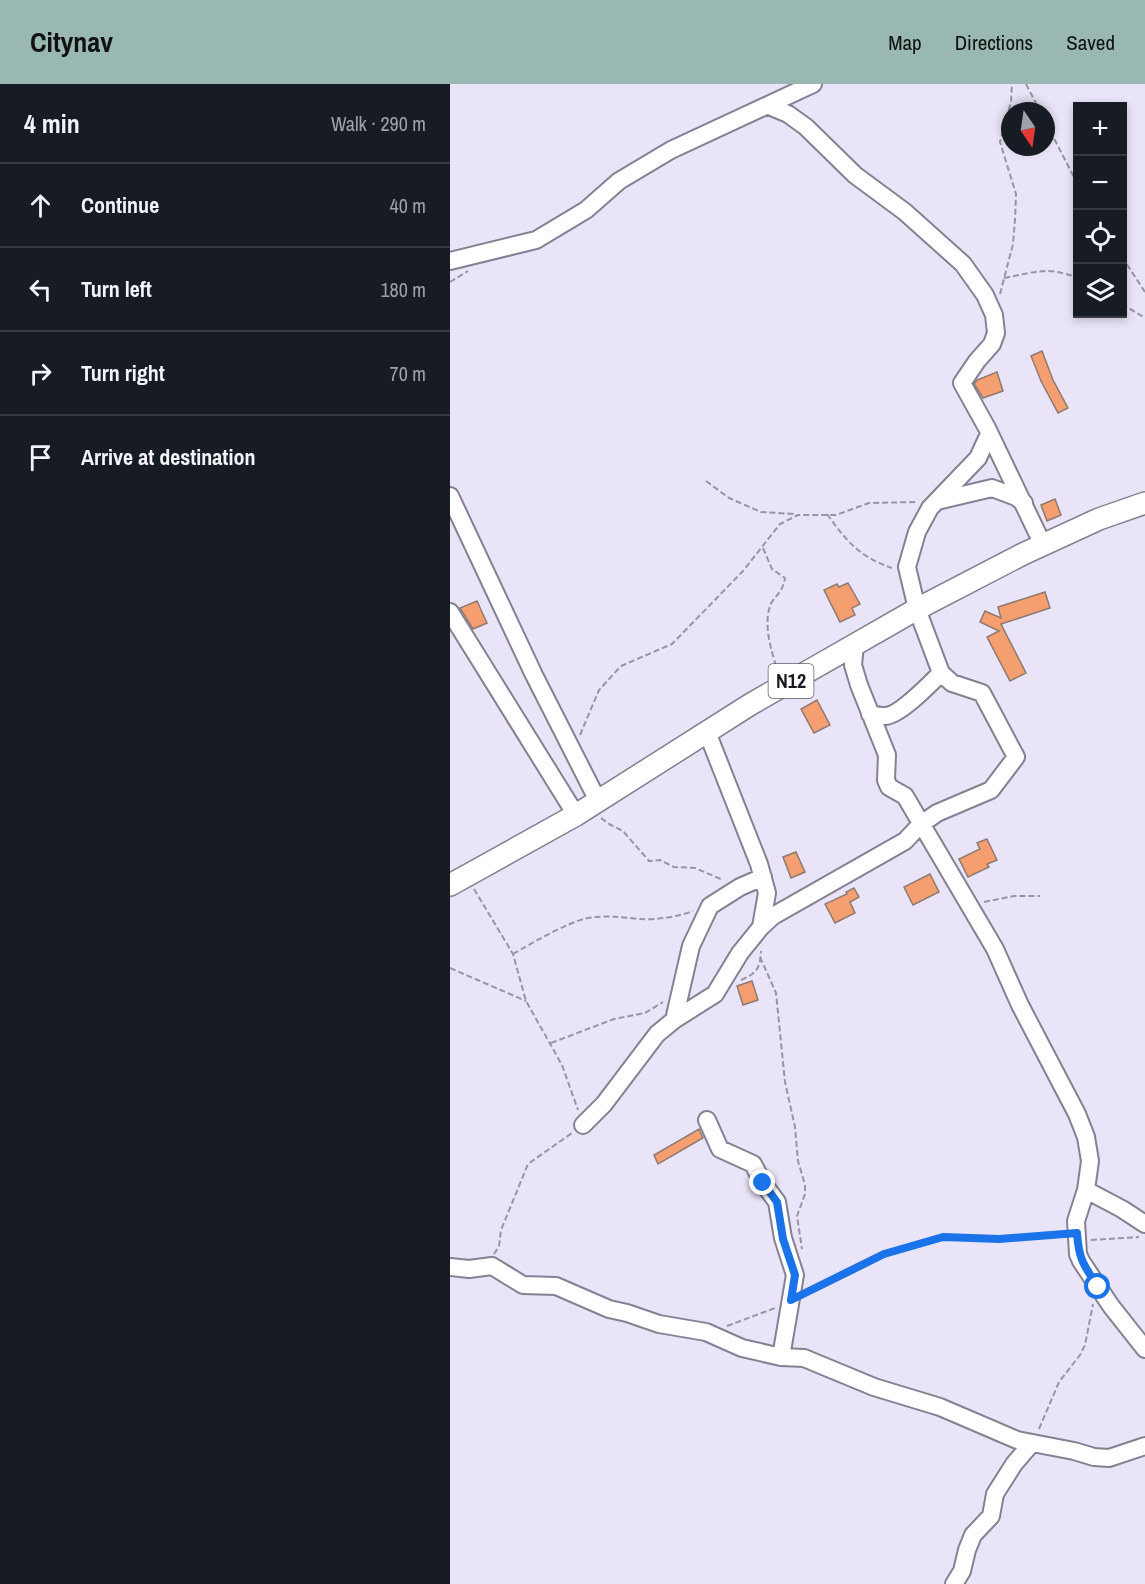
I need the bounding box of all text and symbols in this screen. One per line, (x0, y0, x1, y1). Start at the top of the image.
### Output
text: Citynav (30, 23, 113, 61)
text: Map (888, 28, 922, 57)
text: Directions (955, 28, 1033, 57)
text: Saved (1066, 28, 1115, 57)
north arrow (1001, 102, 1055, 156)
map controls (1073, 102, 1127, 318)
button: + (1073, 102, 1127, 156)
text: 4 min (24, 106, 80, 141)
text: Walk · 290 m (331, 110, 426, 137)
button: − (1073, 156, 1127, 210)
icon: ahead (24, 189, 57, 222)
text: Continue (81, 190, 159, 220)
text: 40 m (390, 192, 426, 219)
button: locate (1073, 210, 1127, 264)
button: layers (1073, 264, 1127, 318)
icon: left (24, 273, 57, 306)
text: Turn left (81, 274, 152, 304)
text: 180 m (380, 276, 426, 303)
icon: right (24, 357, 57, 390)
text: Turn right (81, 358, 165, 388)
text: 70 m (390, 360, 426, 387)
icon: arrive (24, 441, 57, 474)
text: Arrive at destination (81, 442, 255, 472)
road number: N12 (768, 664, 814, 698)
route end (749, 1169, 775, 1195)
route start (1084, 1273, 1110, 1299)

